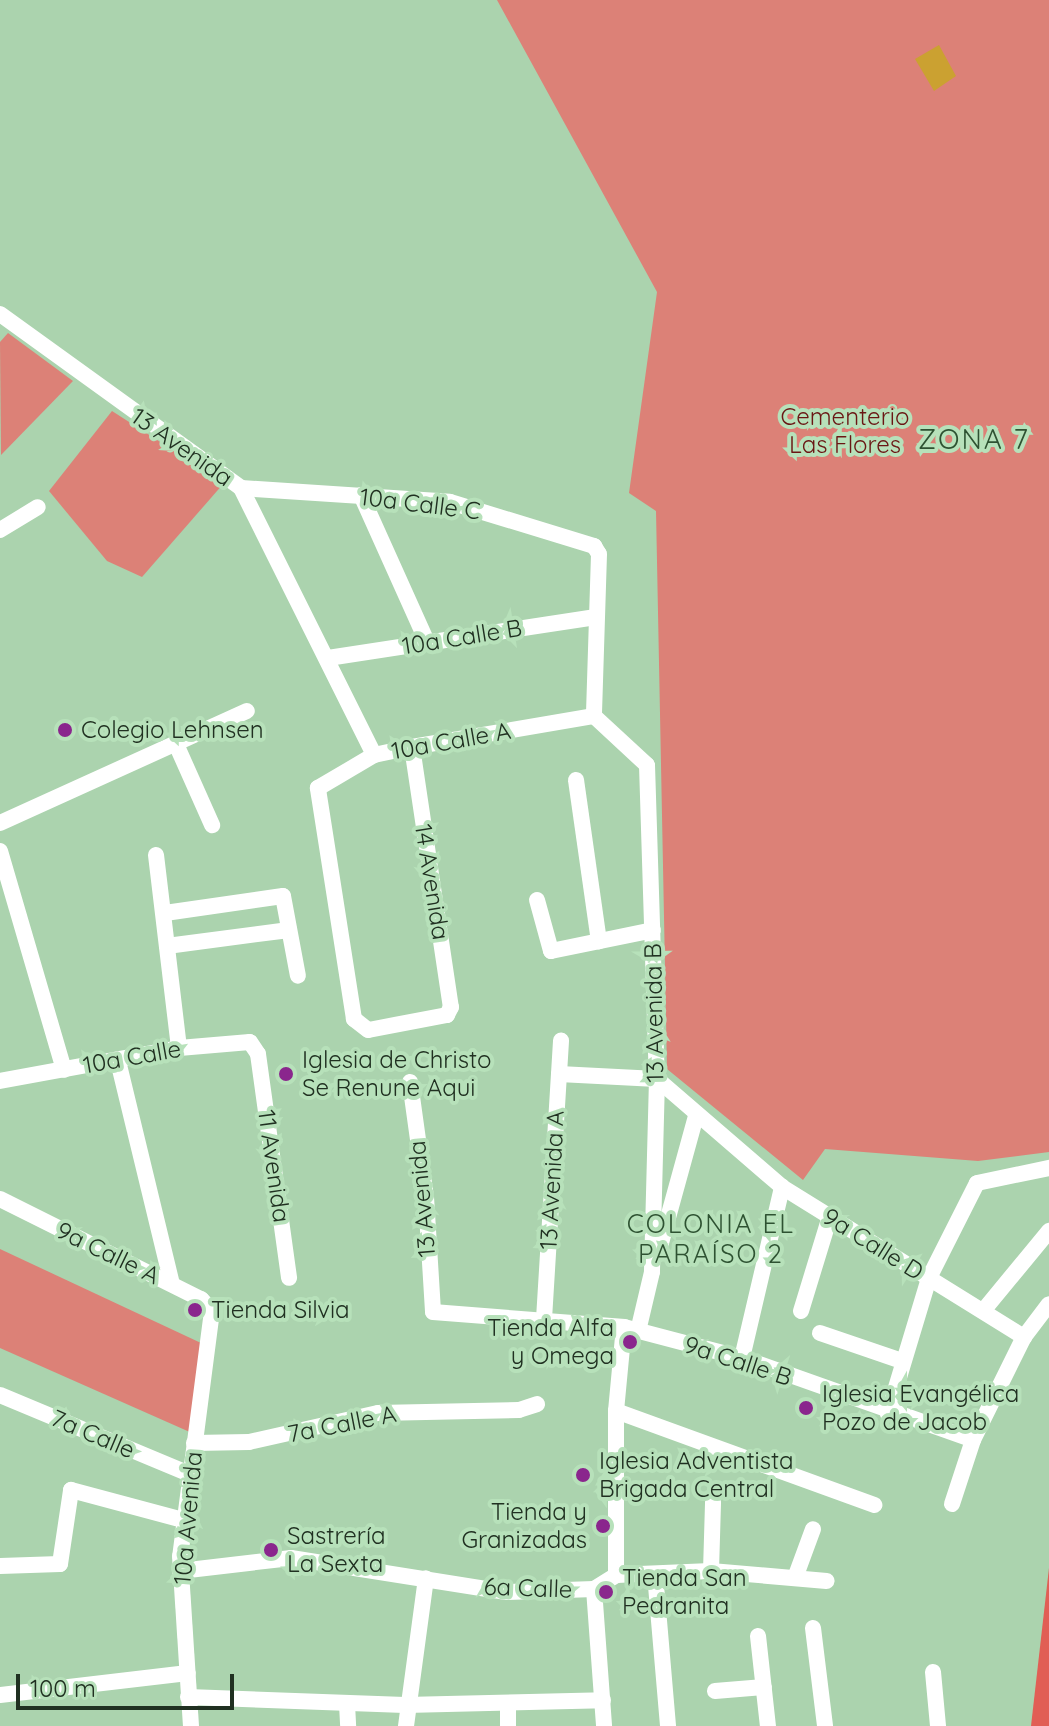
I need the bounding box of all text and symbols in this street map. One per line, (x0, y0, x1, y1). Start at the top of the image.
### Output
street label: 13 Avenida (126, 402, 238, 492)
park label: Cementerio Las Flores (781, 403, 909, 459)
district label: ZONA 7 (918, 422, 1030, 456)
street label: 10a Calle C (358, 482, 482, 526)
street label: 10a Calle B (400, 613, 524, 661)
place label: Colegio Lehnsen (81, 716, 264, 744)
street label: 10a Calle A (389, 716, 513, 766)
marker: Colegio Lehnsen (56, 721, 74, 739)
street label: 14 Avenida (409, 822, 455, 942)
street label: 13 Avenida B (638, 943, 670, 1083)
street label: 10a Calle (81, 1034, 183, 1080)
place label: Iglesia de Christo Se Renune Aqui (302, 1046, 491, 1102)
marker: Iglesia de Christo Se Renune Aqui (277, 1065, 295, 1083)
street label: 11 Avenida (252, 1108, 296, 1224)
street label: 13 Avenida A (534, 1110, 570, 1250)
street label: 13 Avenida (403, 1139, 441, 1259)
street label: 9a Calle D (818, 1202, 928, 1286)
district label: COLONIA EL PARAÍSO 2 (627, 1208, 795, 1270)
street label: 9a Calle A (52, 1216, 164, 1290)
place label: Tienda Silvia (211, 1296, 350, 1324)
marker: Tienda Silvia (186, 1301, 204, 1319)
place label: Tienda Alfa y Omega (487, 1314, 614, 1370)
street label: 9a Calle B (681, 1330, 795, 1392)
marker: Tienda Alfa y Omega (621, 1333, 639, 1351)
place label: Iglesia Evangélica Pozo de Jacob (822, 1380, 1019, 1436)
street label: 7a Calle A (285, 1399, 399, 1449)
marker: Iglesia Evangélica Pozo de Jacob (797, 1399, 815, 1417)
street label: 7a Calle (47, 1404, 139, 1464)
place label: Iglesia Adventista Brigada Central (599, 1447, 794, 1503)
street label: 10a Avenida (168, 1450, 208, 1586)
marker: Iglesia Adventista Brigada Central (574, 1466, 592, 1484)
place label: Tienda y Granizadas (461, 1498, 587, 1554)
marker: Tienda y Granizadas (594, 1517, 612, 1535)
place label: Sastrería La Sexta (287, 1522, 386, 1578)
marker: Sastrería La Sexta (262, 1541, 280, 1559)
place label: Tienda San Pedranita (622, 1564, 747, 1620)
street label: 6a Calle (483, 1572, 573, 1604)
marker: Tienda San Pedranita (597, 1583, 615, 1601)
scale bar (20, 1658, 238, 1708)
text: 100 m (30, 1673, 96, 1703)

